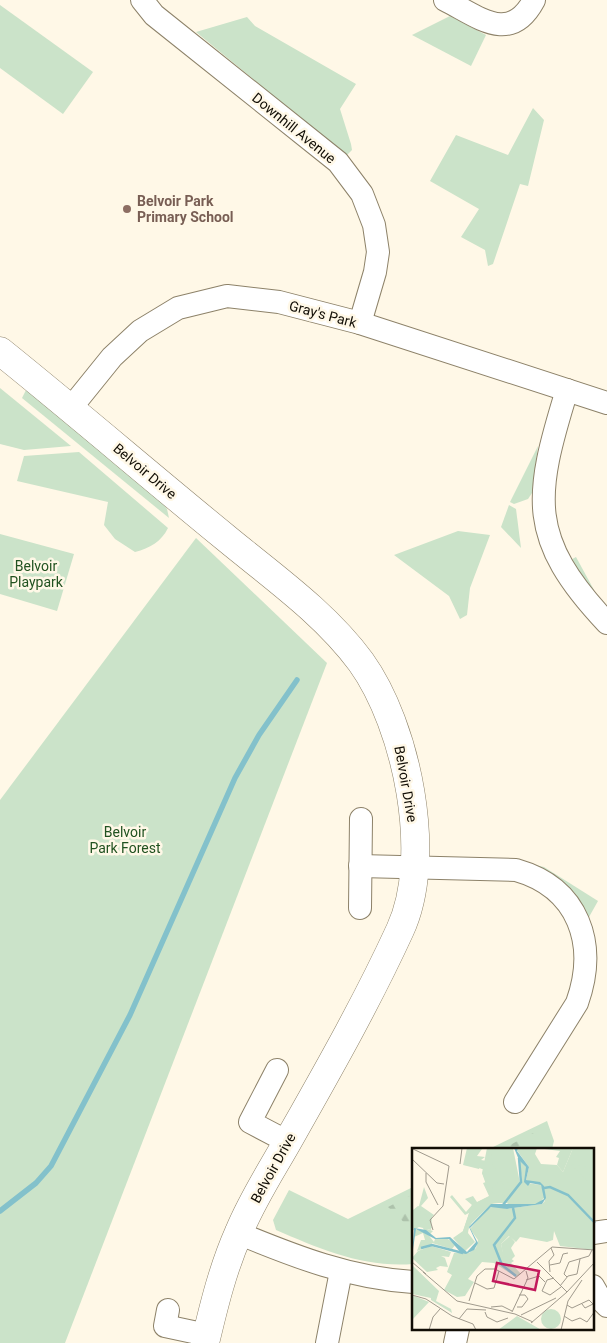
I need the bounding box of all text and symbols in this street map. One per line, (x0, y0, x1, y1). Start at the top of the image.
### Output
street label: Downhill Avenue (249, 89, 339, 167)
place label: Belvoir Park Primary School (137, 193, 234, 225)
marker: Belvoir Park Primary School (121, 203, 133, 215)
street label: Gray's Park (288, 297, 359, 331)
street label: Belvoir Drive (110, 440, 180, 502)
park label: Belvoir Playpark (9, 558, 64, 590)
street label: Belvoir Drive (391, 745, 421, 823)
park label: Belvoir Park Forest (89, 824, 161, 856)
street label: Belvoir Drive (247, 1130, 299, 1206)
inset map (412, 1148, 594, 1330)

